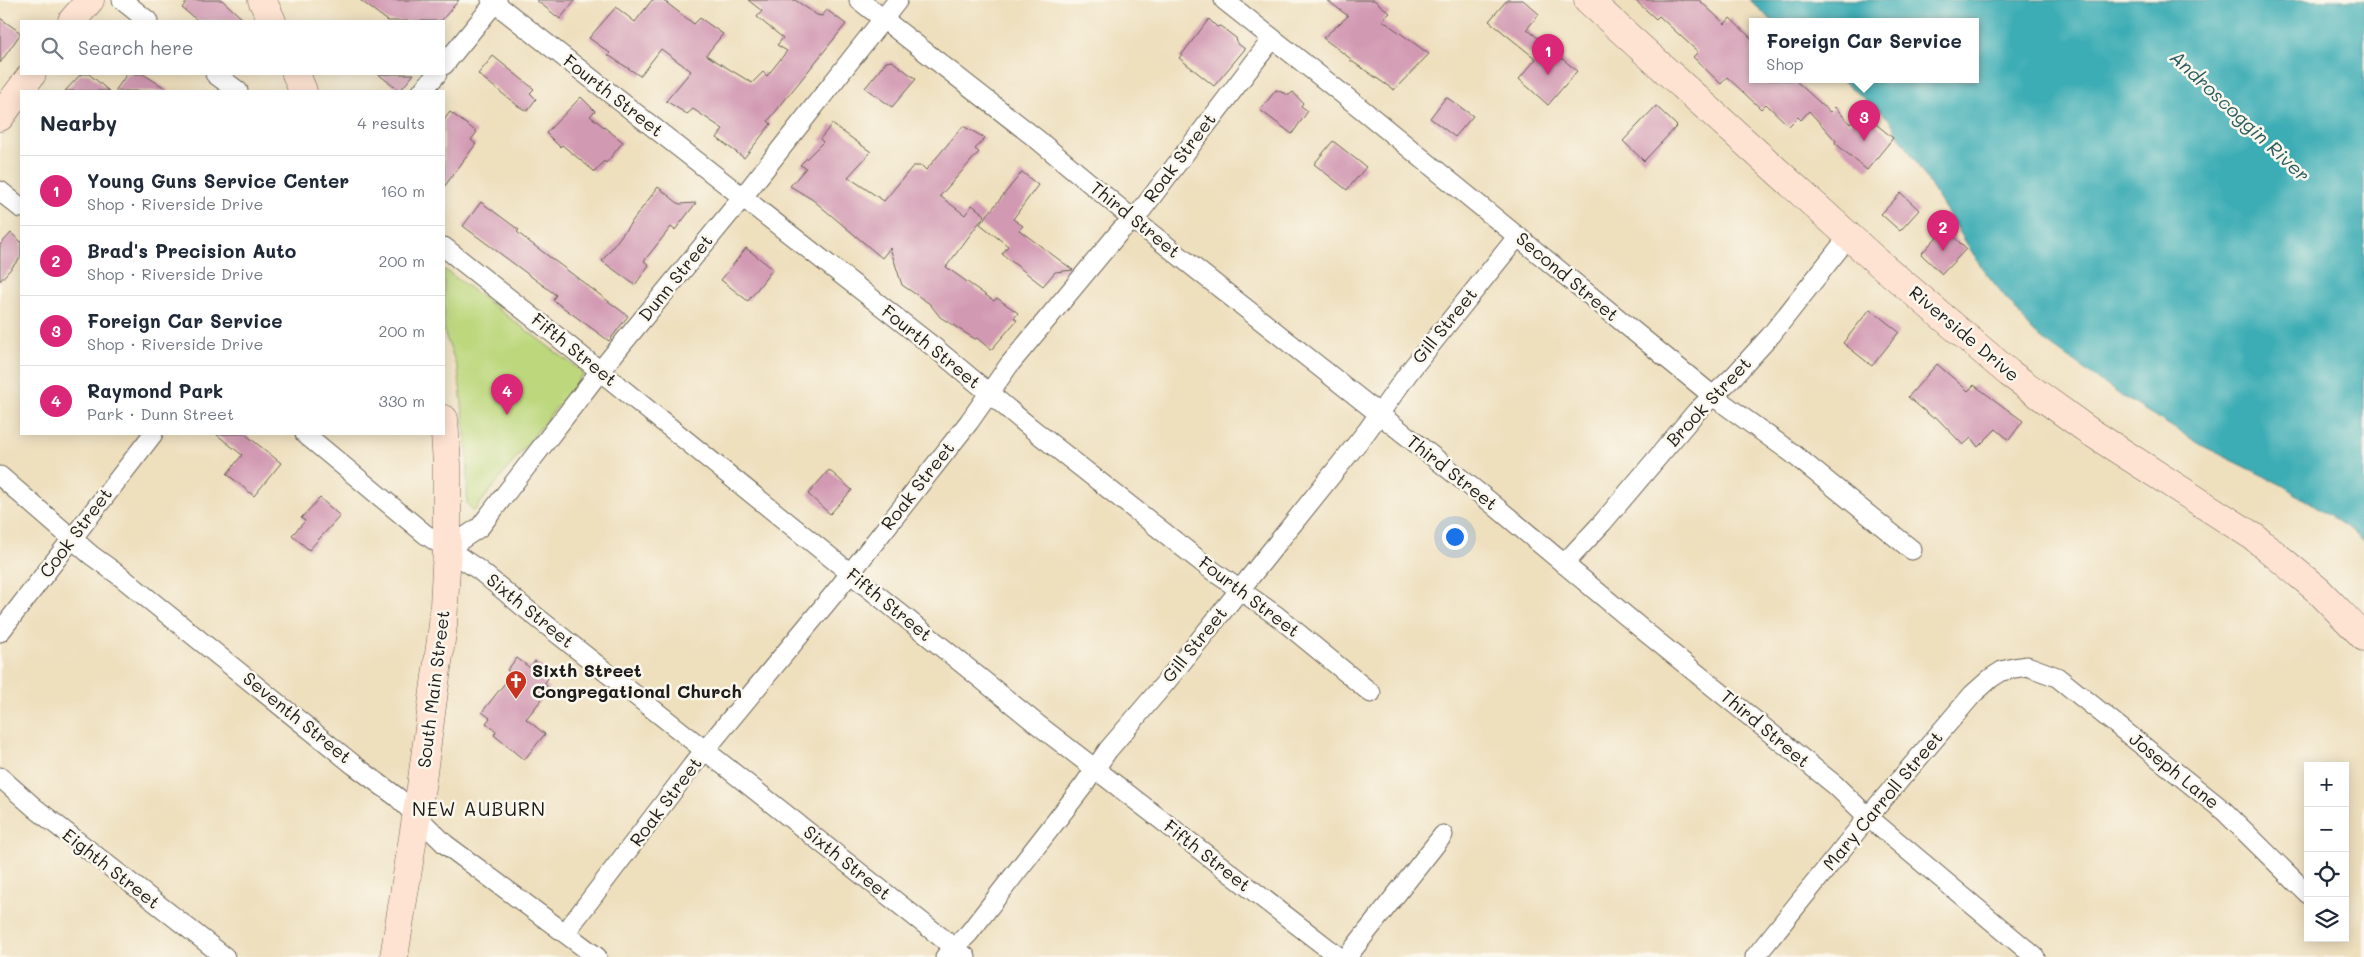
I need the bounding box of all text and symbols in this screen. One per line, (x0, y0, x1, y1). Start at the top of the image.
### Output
popup (1749, 18, 1979, 83)
search box (20, 20, 445, 75)
text: Foreign Car Service (1766, 28, 1962, 53)
icon: search (38, 34, 66, 62)
pin: 1 (1532, 34, 1564, 75)
text: Search here (78, 35, 194, 60)
water label: Androscoggin River (2165, 44, 2315, 187)
street label: Fourth Street (559, 49, 669, 142)
text: Shop (1766, 53, 1804, 74)
pin: 3 (1848, 100, 1880, 141)
street label: Roak Street (1138, 108, 1221, 207)
text: Nearby (40, 109, 117, 136)
text: 4 results (357, 112, 425, 133)
text: Young Guns Service Center (87, 168, 349, 193)
street label: Third Street (1086, 176, 1186, 263)
text: 1 (52, 180, 60, 201)
text: 160 m (380, 180, 425, 201)
text: Shop · Riverside Drive (87, 193, 263, 214)
pin: 2 (1927, 210, 1959, 251)
street label: Second Street (1511, 226, 1624, 326)
street label: Dunn Street (633, 229, 718, 326)
text: Brad's Precision Auto (87, 238, 296, 263)
text: 2 (52, 250, 60, 271)
text: 200 m (378, 250, 425, 271)
text: Shop · Riverside Drive (87, 263, 263, 284)
street label: Riverside Drive (1904, 280, 2025, 386)
street label: Gill Street (1406, 282, 1482, 368)
street label: Fourth Street (877, 299, 986, 394)
street label: Fifth Street (527, 307, 622, 391)
text: Foreign Car Service (87, 308, 282, 333)
text: 3 (51, 320, 61, 341)
text: 200 m (378, 320, 425, 341)
text: Shop · Riverside Drive (87, 333, 263, 354)
street label: Brook Street (1661, 351, 1756, 451)
pin: 4 (491, 374, 523, 415)
text: Raymond Park (87, 378, 223, 403)
text: 4 (51, 390, 61, 411)
text: 330 m (379, 390, 425, 411)
text: Park · Dunn Street (87, 403, 234, 424)
street label: Third Street (1402, 429, 1503, 515)
street label: Roak Street (875, 436, 959, 535)
street label: Cook Street (33, 483, 117, 582)
your location (1442, 524, 1468, 550)
street label: Fourth Street (1194, 550, 1305, 642)
street label: Fifth Street (842, 562, 937, 646)
street label: Sixth Street (482, 568, 579, 653)
street label: Gill Street (1156, 601, 1232, 687)
street label: South Main Street (411, 609, 455, 769)
place label: Sixth Street Congregational Church (532, 658, 742, 703)
street label: Seventh Street (238, 666, 357, 768)
church icon: Sixth Street Congregational Church (504, 669, 528, 700)
street label: Third Street (1716, 684, 1815, 773)
street label: Mary Carroll Street (1817, 726, 1948, 875)
street label: Joseph Lane (2125, 727, 2225, 814)
street label: Roak Street (624, 752, 707, 851)
map controls (2304, 762, 2349, 942)
button: + (2304, 762, 2349, 807)
district label: NEW AUBURN (412, 796, 546, 821)
button: − (2304, 807, 2349, 852)
street label: Fifth Street (1159, 814, 1256, 897)
street label: Sixth Street (799, 820, 896, 905)
street label: Eighth Street (58, 823, 165, 914)
button: locate (2304, 852, 2349, 897)
button: layers (2304, 897, 2349, 942)

